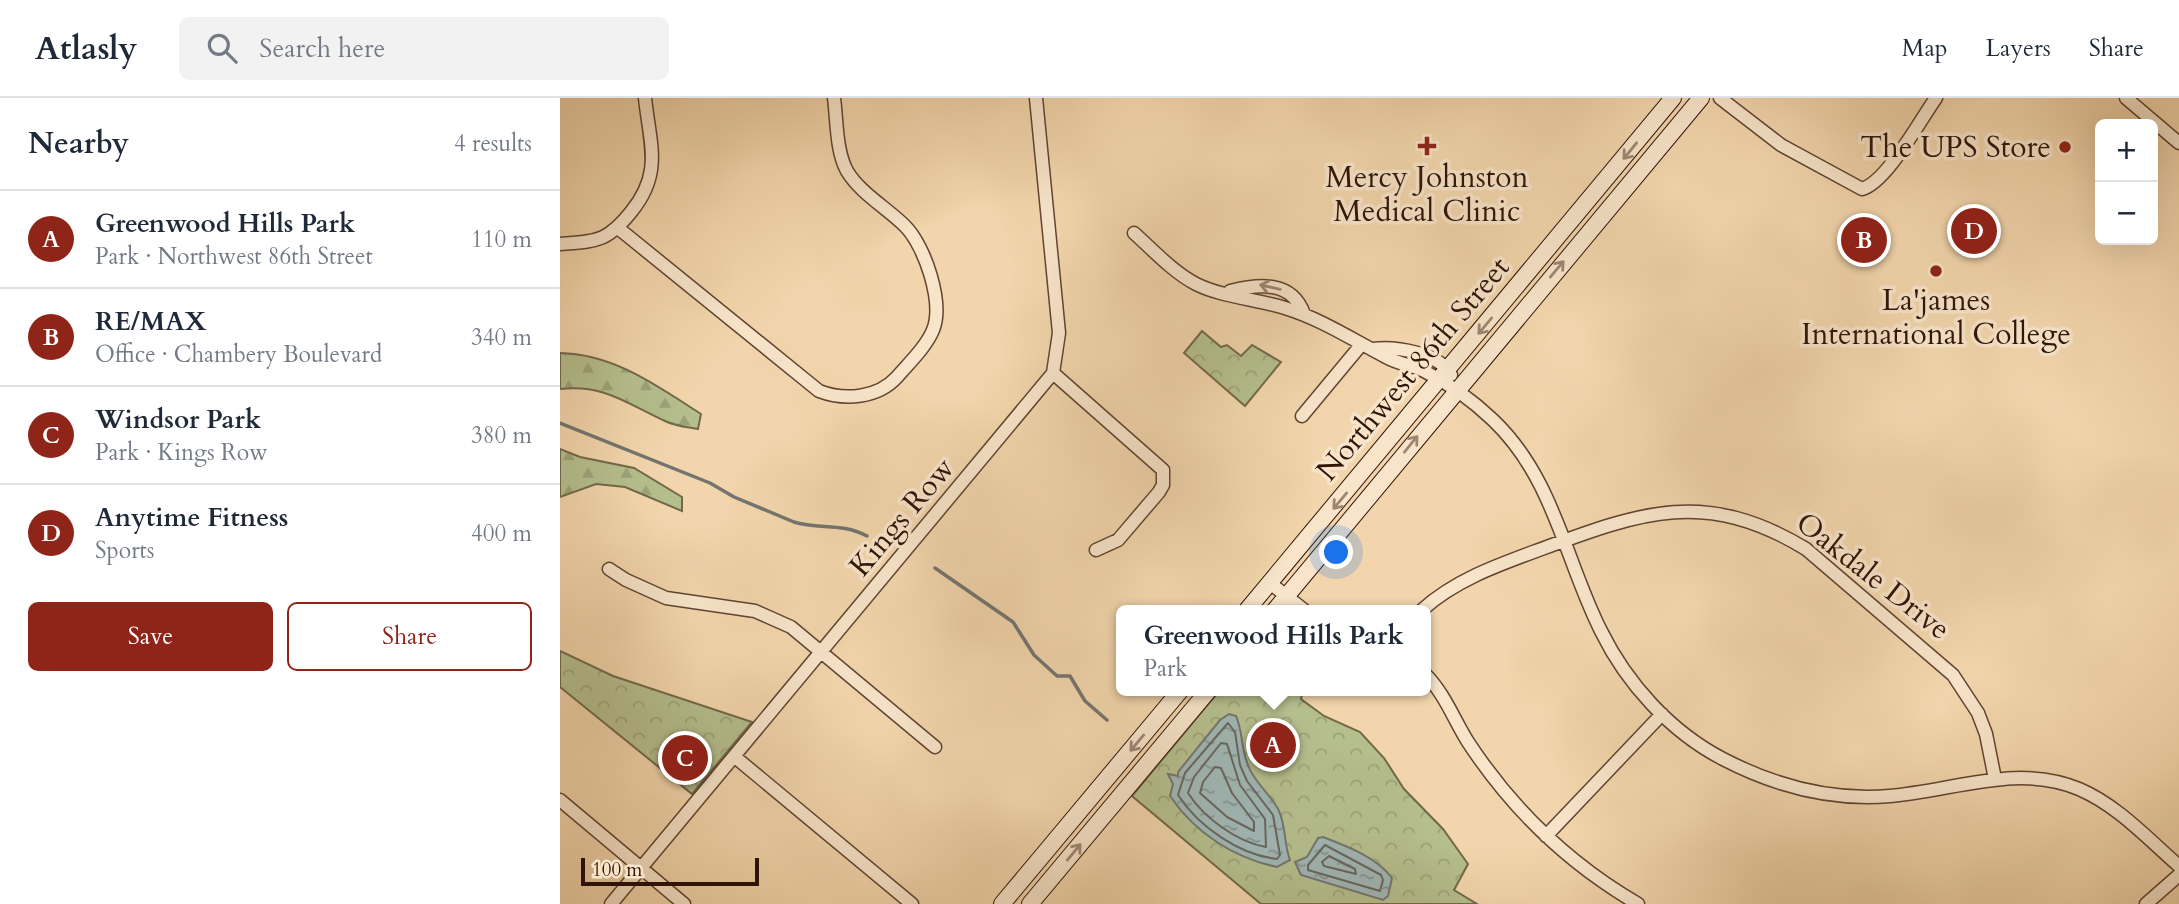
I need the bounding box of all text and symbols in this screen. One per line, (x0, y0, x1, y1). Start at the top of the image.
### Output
search box (179, 17, 669, 80)
text: Atlasly (35, 26, 137, 71)
icon: search (203, 29, 241, 67)
text: Search here (259, 31, 385, 66)
text: Map (1902, 32, 1948, 65)
text: Layers (1986, 32, 2051, 65)
text: Share (2089, 32, 2144, 65)
map controls (2095, 119, 2158, 245)
button: + (2095, 119, 2158, 182)
text: Nearby (28, 123, 129, 164)
place label: The UPS Store (1860, 127, 2051, 168)
text: 4 results (454, 128, 532, 159)
marker: Mercy Johnston Medical Clinic (1417, 136, 1437, 156)
marker: The UPS Store (2057, 139, 2073, 155)
one-way arrow (1622, 141, 1638, 159)
place label: Mercy Johnston Medical Clinic (1325, 157, 1529, 232)
button: − (2095, 182, 2158, 245)
pin: D (1951, 205, 1997, 257)
text: Greenwood Hills Park (95, 206, 355, 241)
pin: B (1841, 214, 1887, 266)
text: A (42, 224, 60, 255)
text: 110 m (471, 224, 532, 255)
text: Park · Northwest 86th Street (95, 241, 373, 272)
street label: Northwest 86th Street (1307, 248, 1519, 490)
one-way arrow (1549, 260, 1565, 278)
marker: La'james International College (1928, 263, 1944, 279)
one-way arrow (1259, 280, 1282, 294)
place label: La'james International College (1801, 280, 2071, 355)
text: RE/MAX (95, 304, 207, 339)
one-way arrow (1477, 317, 1493, 335)
text: B (43, 322, 59, 353)
text: 340 m (471, 322, 532, 353)
text: Office · Chambery Boulevard (95, 339, 382, 370)
text: Windsor Park (95, 402, 261, 437)
text: C (42, 420, 60, 451)
text: 380 m (471, 420, 532, 451)
one-way arrow (1404, 435, 1419, 453)
text: Park · Kings Row (95, 437, 268, 468)
street label: Kings Row (840, 449, 964, 585)
one-way arrow (1332, 492, 1348, 510)
text: Anytime Fitness (95, 500, 288, 535)
street label: Oakdale Drive (1787, 503, 1959, 649)
text: D (41, 518, 61, 549)
text: 400 m (471, 518, 532, 549)
text: Sports (95, 535, 155, 566)
your location (1319, 535, 1353, 569)
button: Save (28, 602, 273, 671)
button: Share (287, 602, 532, 671)
popup (1116, 605, 1431, 696)
text: Greenwood Hills Park (1143, 618, 1404, 653)
text: Park (1143, 653, 1188, 684)
pin: A (1250, 719, 1296, 771)
pin: C (662, 732, 708, 784)
one-way arrow (1129, 734, 1144, 752)
one-way arrow (1066, 843, 1082, 861)
scale bar (581, 855, 760, 887)
text: 100 m (592, 857, 642, 883)

